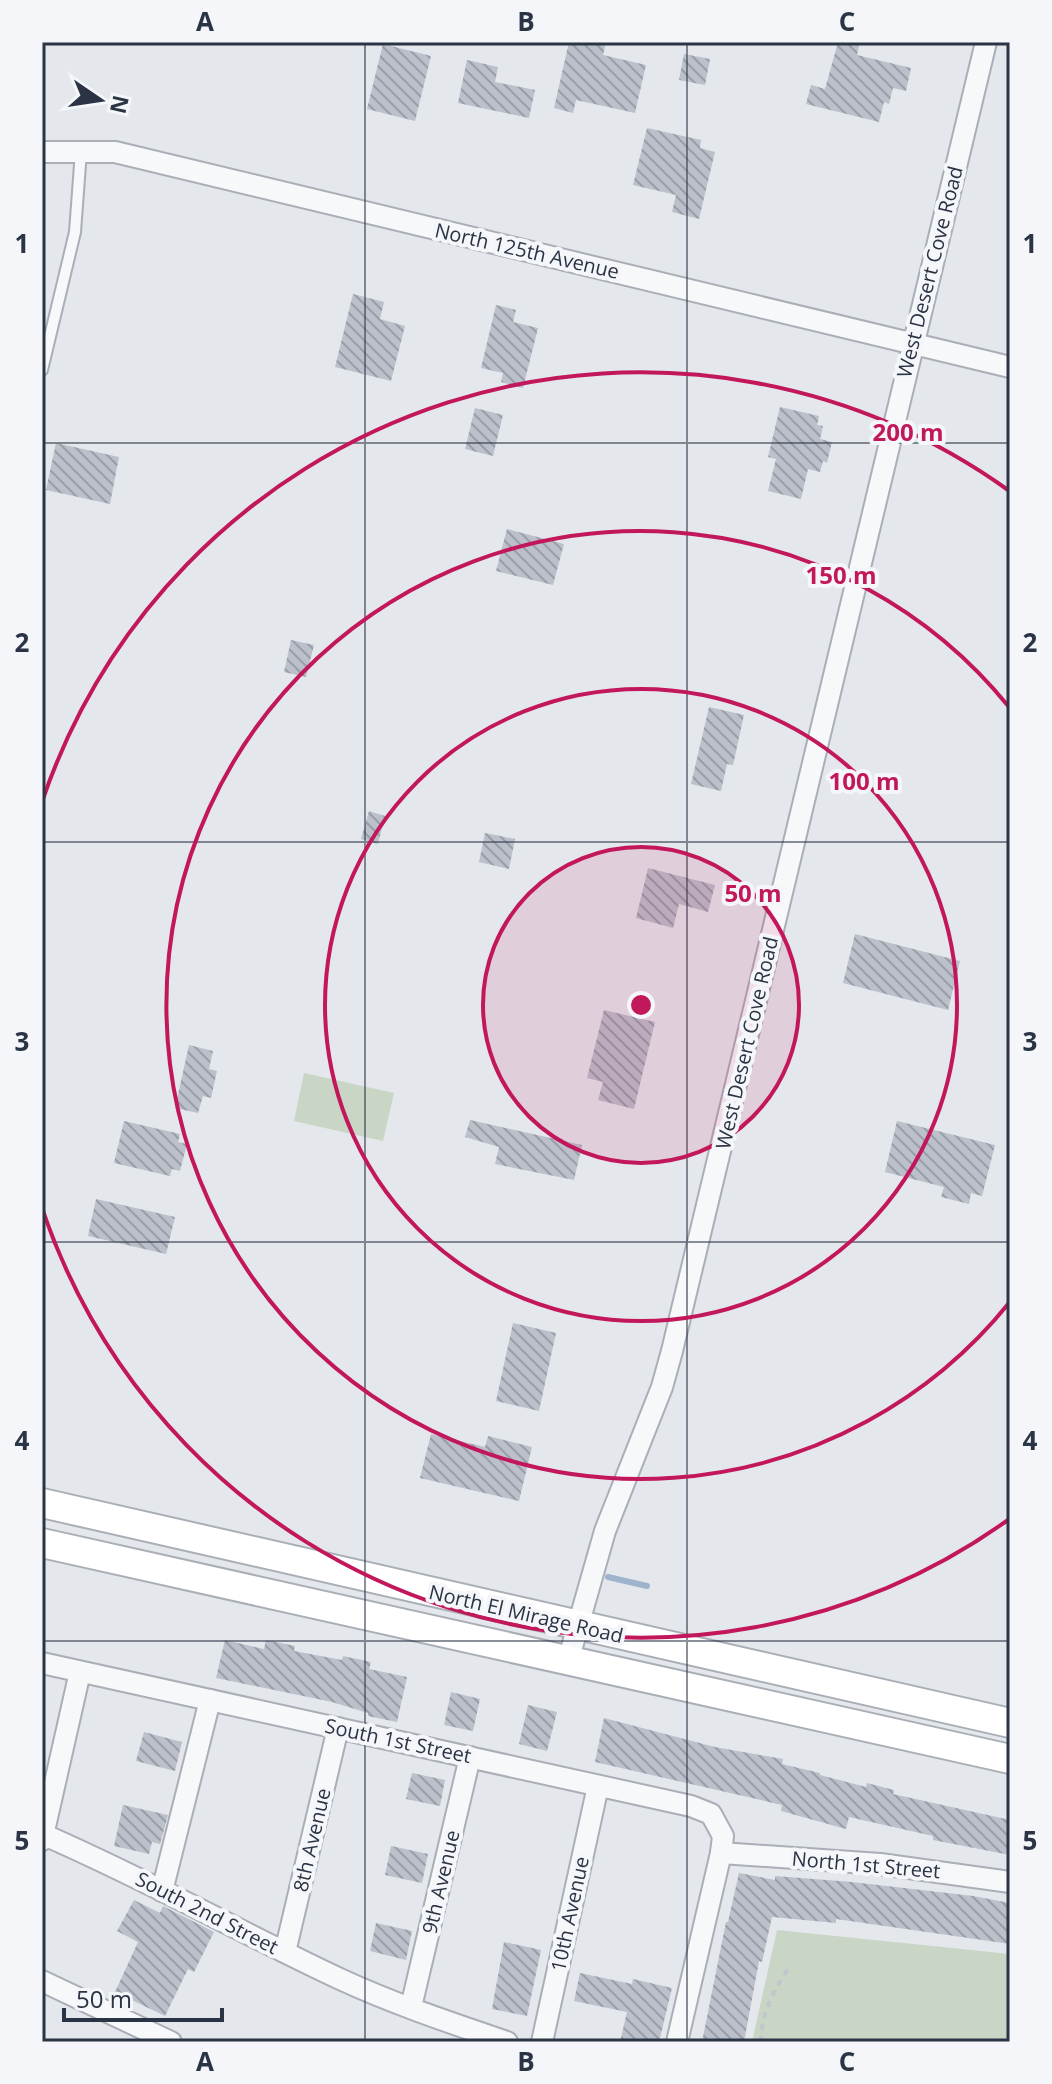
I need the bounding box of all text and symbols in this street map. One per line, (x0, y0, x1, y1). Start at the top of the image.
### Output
text: A (196, 3, 214, 39)
text: B (517, 3, 535, 39)
text: C (839, 3, 855, 39)
north arrow (60, 60, 140, 140)
text: N (104, 93, 137, 117)
street label: West Desert Cove Road (890, 163, 969, 381)
street label: North 125th Avenue (432, 216, 622, 285)
text: 1 (15, 225, 29, 261)
text: 1 (1023, 225, 1037, 261)
text: 200 m (873, 415, 943, 448)
text: 150 m (806, 558, 876, 591)
text: 2 (15, 624, 30, 660)
text: 2 (1023, 624, 1038, 660)
text: 100 m (829, 764, 899, 797)
text: 50 m (724, 876, 782, 909)
street label: West Desert Cove Road (709, 934, 784, 1152)
centre of rings (627, 991, 655, 1019)
text: 3 (15, 1023, 29, 1059)
text: 3 (1023, 1023, 1037, 1059)
text: 4 (15, 1422, 30, 1458)
text: 4 (1023, 1422, 1038, 1458)
street label: North El Mirage Road (426, 1578, 626, 1649)
street label: South 1st Street (322, 1712, 474, 1769)
street label: 8th Avenue (286, 1785, 337, 1894)
text: 5 (15, 1822, 29, 1858)
text: 5 (1023, 1822, 1037, 1858)
street label: 9th Avenue (415, 1827, 466, 1936)
street label: North 1st Street (791, 1845, 941, 1884)
street label: 10th Avenue (544, 1854, 595, 1974)
street label: South 2nd Street (131, 1865, 283, 1960)
scale bar (64, 1972, 222, 2022)
text: 50 m (76, 1982, 132, 2015)
text: A (196, 2043, 214, 2079)
text: B (517, 2043, 535, 2079)
text: C (839, 2043, 855, 2079)

